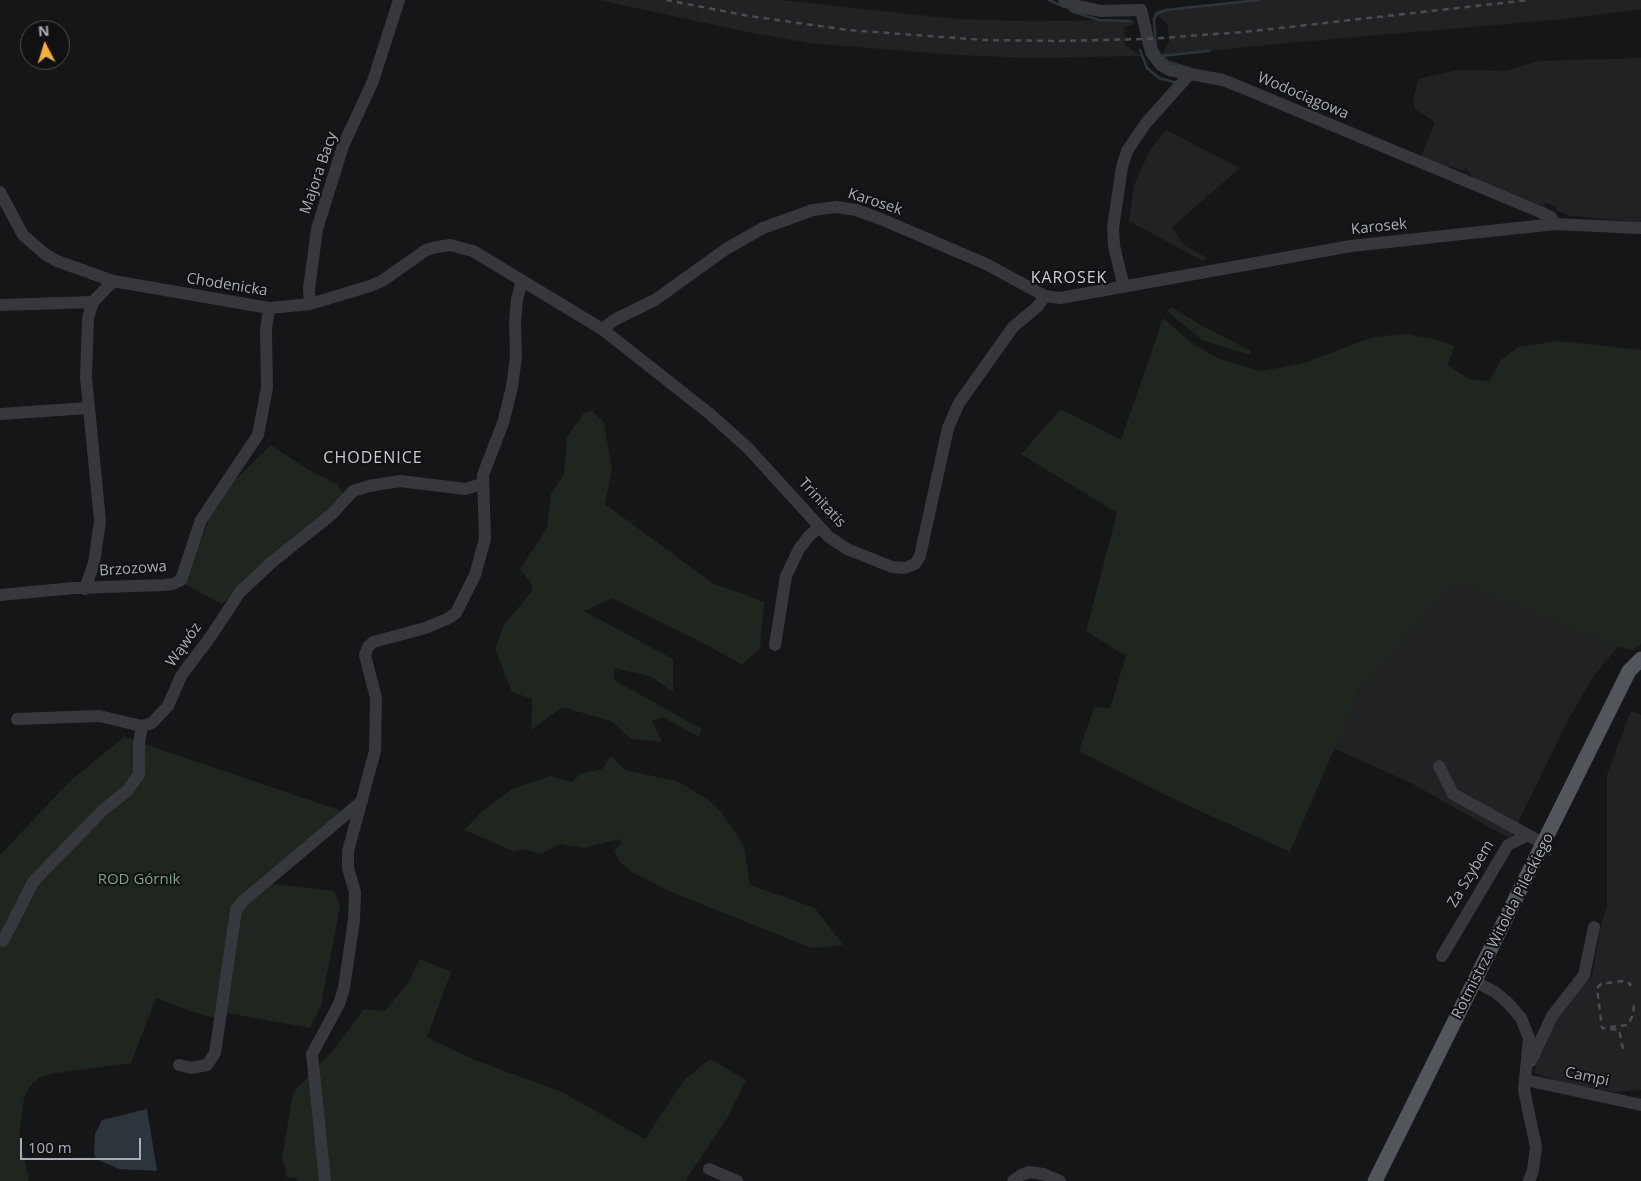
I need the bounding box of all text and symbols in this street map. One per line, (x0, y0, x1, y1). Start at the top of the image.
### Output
north arrow (20, 20, 70, 70)
text: N (37, 21, 50, 41)
street label: Wodociągowa (1255, 69, 1351, 123)
street label: Majora Bacy (297, 130, 341, 216)
street label: Karosek (846, 185, 904, 219)
street label: Karosek (1350, 215, 1408, 239)
district label: KAROSEK (1030, 268, 1108, 288)
street label: Chodenicka (185, 270, 269, 300)
district label: CHODENICE (322, 448, 424, 468)
street label: Trinitatis (795, 475, 849, 531)
street label: Brzozowa (99, 558, 167, 580)
street label: Wąwóz (162, 619, 206, 671)
street label: Rotmistrza Witolda Pileckiego (1448, 830, 1558, 1022)
street label: Za Szybem (1444, 837, 1498, 911)
park label: ROD Górnik (98, 871, 180, 889)
street label: Campi (1563, 1064, 1611, 1090)
scale bar (22, 1128, 144, 1160)
text: 100 m (28, 1137, 72, 1157)

